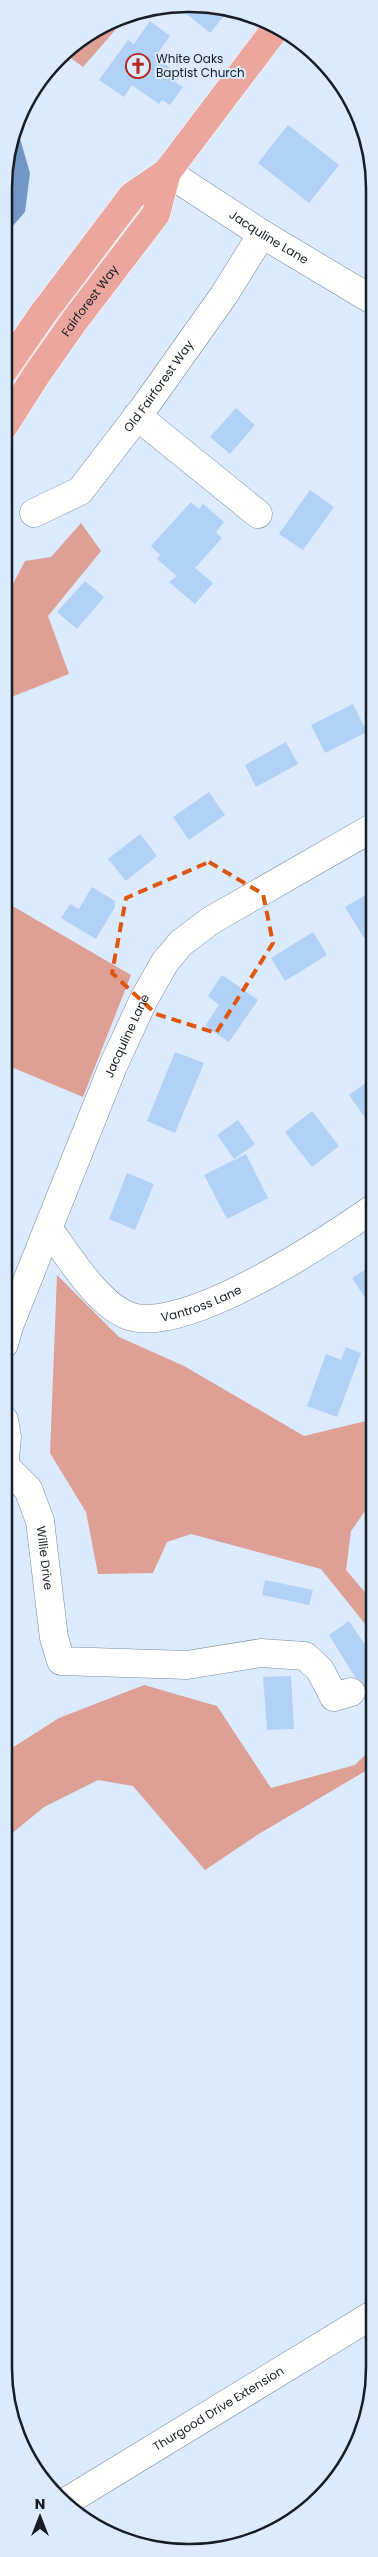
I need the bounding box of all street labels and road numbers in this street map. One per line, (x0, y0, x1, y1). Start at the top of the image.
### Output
street label: Jacquline Lane (226, 206, 312, 268)
street label: Fairforest Way (57, 261, 122, 340)
street label: Old Fairforest Way (119, 337, 197, 435)
street label: Jacquline Lane (100, 991, 153, 1080)
street label: Vantross Lane (160, 1281, 244, 1326)
street label: Willie Drive (33, 1525, 57, 1591)
street label: Thurgood Drive Extension (150, 2362, 287, 2455)

